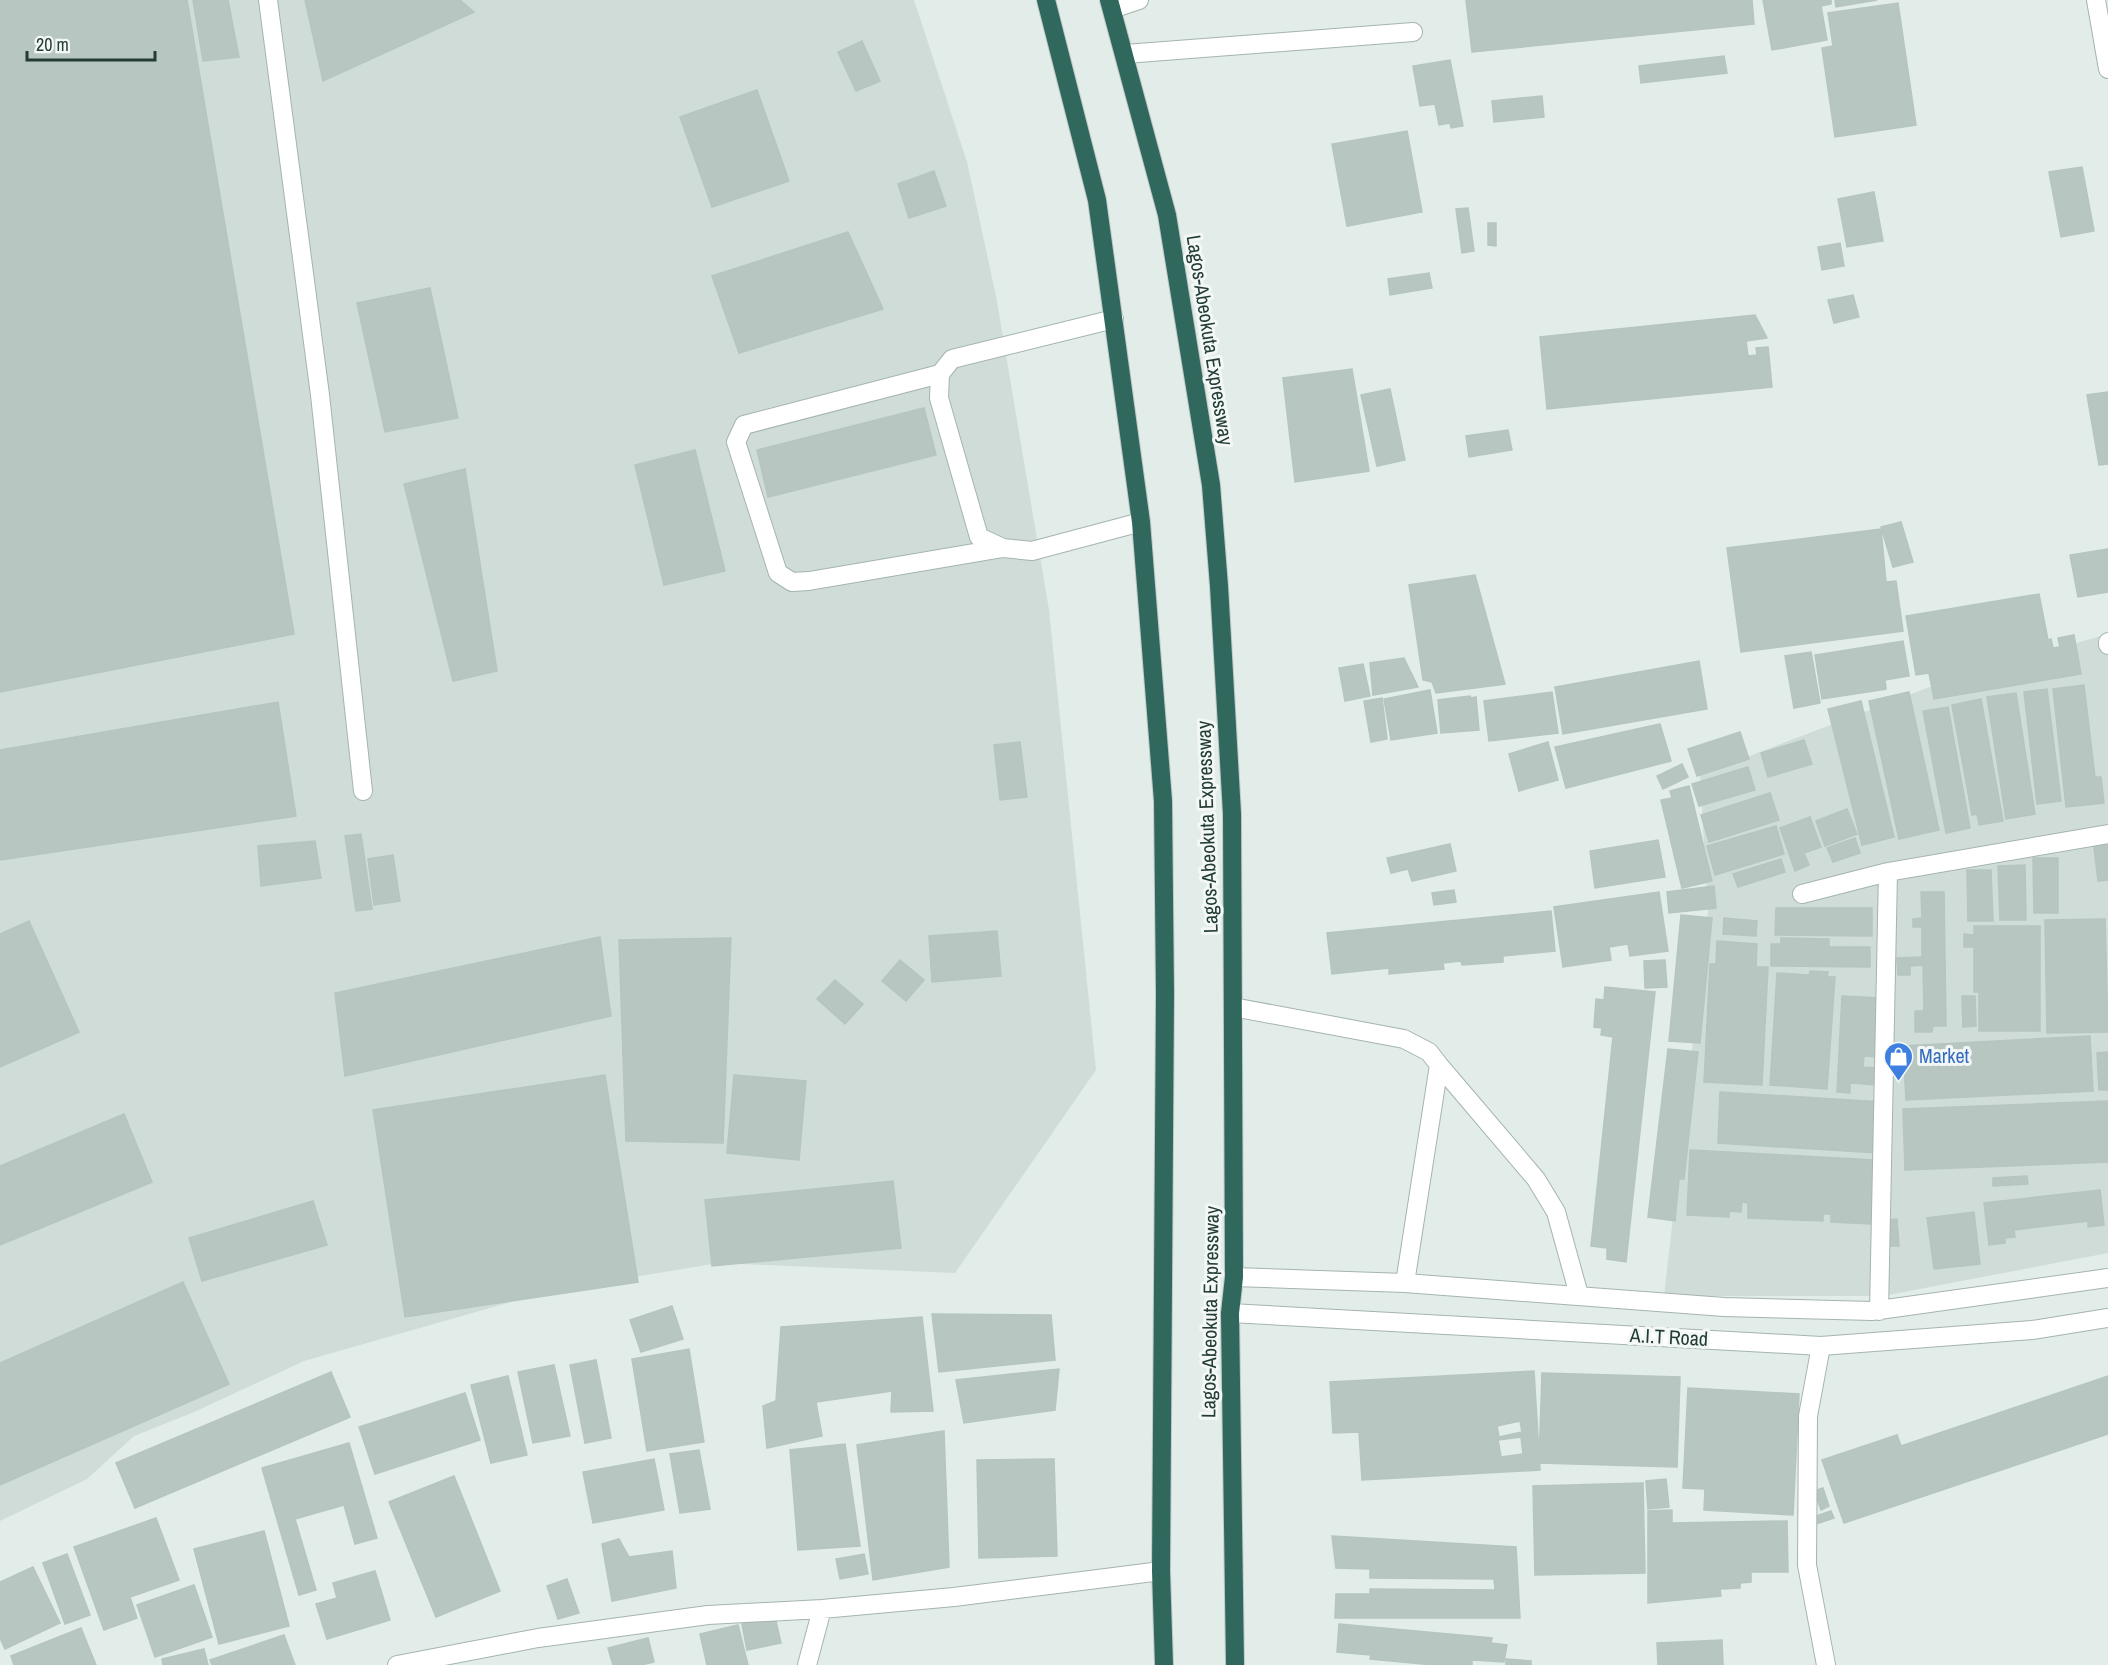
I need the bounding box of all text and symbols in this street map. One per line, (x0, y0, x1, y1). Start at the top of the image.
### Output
scale bar (27, 24, 154, 62)
text: 20 m (36, 32, 69, 57)
street label: Lagos-Abeokuta Expressway (1181, 233, 1241, 448)
street label: Lagos-Abeokuta Expressway (1189, 720, 1224, 934)
shop icon: Market (1882, 1040, 1914, 1082)
place label: Market (1919, 1042, 1970, 1069)
street label: Lagos-Abeokuta Expressway (1194, 1205, 1225, 1418)
street label: A.I.T Road (1628, 1321, 1709, 1352)

